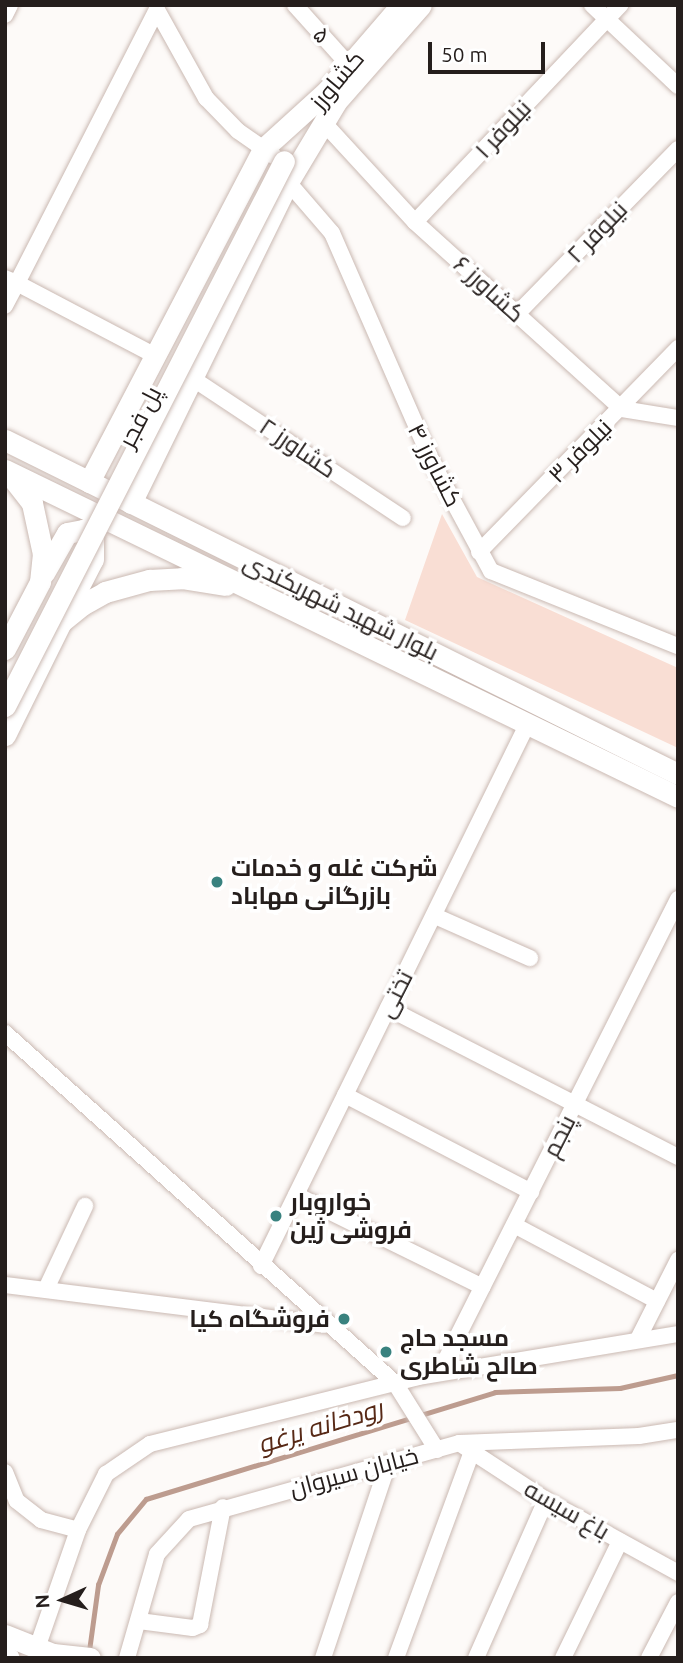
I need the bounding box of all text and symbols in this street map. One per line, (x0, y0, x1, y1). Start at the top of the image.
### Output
street label: ۵ (307, 20, 337, 50)
scale bar (431, 28, 548, 72)
text: 50 m (441, 42, 488, 66)
street label: کشاورز (304, 45, 370, 115)
street label: نیلوفر ۱ (469, 94, 537, 164)
street label: نیلوفر ۲ (561, 195, 633, 269)
street label: کشاورز ۶ (448, 250, 530, 328)
street label: پل فجر (112, 382, 168, 452)
street label: کشاورز ۲ (254, 412, 342, 484)
street label: نیلوفر ۳ (542, 413, 618, 489)
street label: کشاورز ۴ (402, 418, 468, 512)
street label: بلوار شهید شهریکندی (239, 547, 443, 667)
place label: شرکت غله و خدمات بازرگانی مهاباد (231, 854, 438, 910)
marker: شرکت غله و خدمات بازرگانی مهاباد (209, 874, 225, 890)
street label: تختی (371, 966, 419, 1022)
street label: پنجم (536, 1110, 582, 1162)
place label: خواروبار فروشی ژین (290, 1188, 412, 1244)
marker: خواروبار فروشی ژین (268, 1208, 284, 1224)
place label: فروشگاه کیا (189, 1305, 330, 1333)
marker: فروشگاه کیا (336, 1311, 352, 1327)
place label: مسجد حاج صالح شاطری (400, 1324, 538, 1380)
marker: مسجد حاج صالح شاطری (378, 1344, 394, 1360)
water label: رودخانه یرغو (254, 1392, 386, 1460)
street label: خیابان سیروان (286, 1441, 422, 1503)
street label: باغ سیسه (519, 1474, 615, 1546)
north arrow (28, 1565, 98, 1635)
text: N (31, 1594, 54, 1609)

